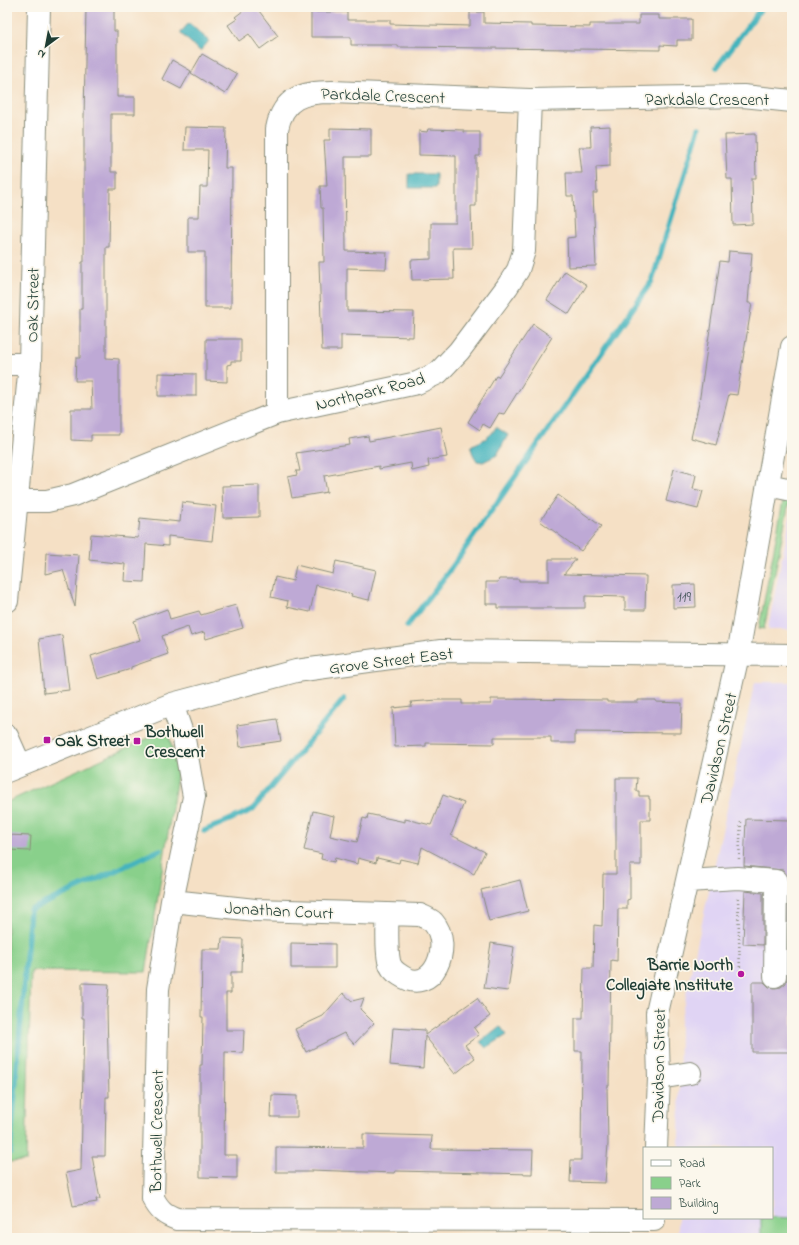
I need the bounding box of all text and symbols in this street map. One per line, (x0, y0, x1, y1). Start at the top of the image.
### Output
north arrow (26, 26, 66, 66)
text: N (34, 45, 49, 62)
street label: Parkdale Crescent (320, 82, 446, 111)
street label: Parkdale Crescent (645, 88, 769, 113)
street label: Oak Street (20, 267, 47, 343)
street label: Northpark Road (313, 367, 428, 418)
house number: 119 (677, 586, 692, 608)
street label: Grove Street East (328, 641, 455, 681)
street label: Davidson Street (694, 690, 745, 808)
place label: Bothwell Crescent (144, 720, 205, 765)
place label: Oak Street (55, 729, 130, 754)
marker: Oak Street (42, 735, 52, 745)
marker: Bothwell Crescent (132, 736, 142, 746)
street label: Jonathan Court (224, 896, 334, 927)
place label: Barrie North Collegiate Institute (606, 953, 734, 1000)
marker: Barrie North Collegiate Institute (736, 969, 746, 979)
street label: Davidson Street (646, 1008, 673, 1123)
street label: Bothwell Crescent (144, 1069, 171, 1194)
legend (643, 1147, 773, 1219)
text: Road (679, 1155, 705, 1173)
text: Park (679, 1175, 701, 1193)
text: Building (678, 1195, 718, 1214)

